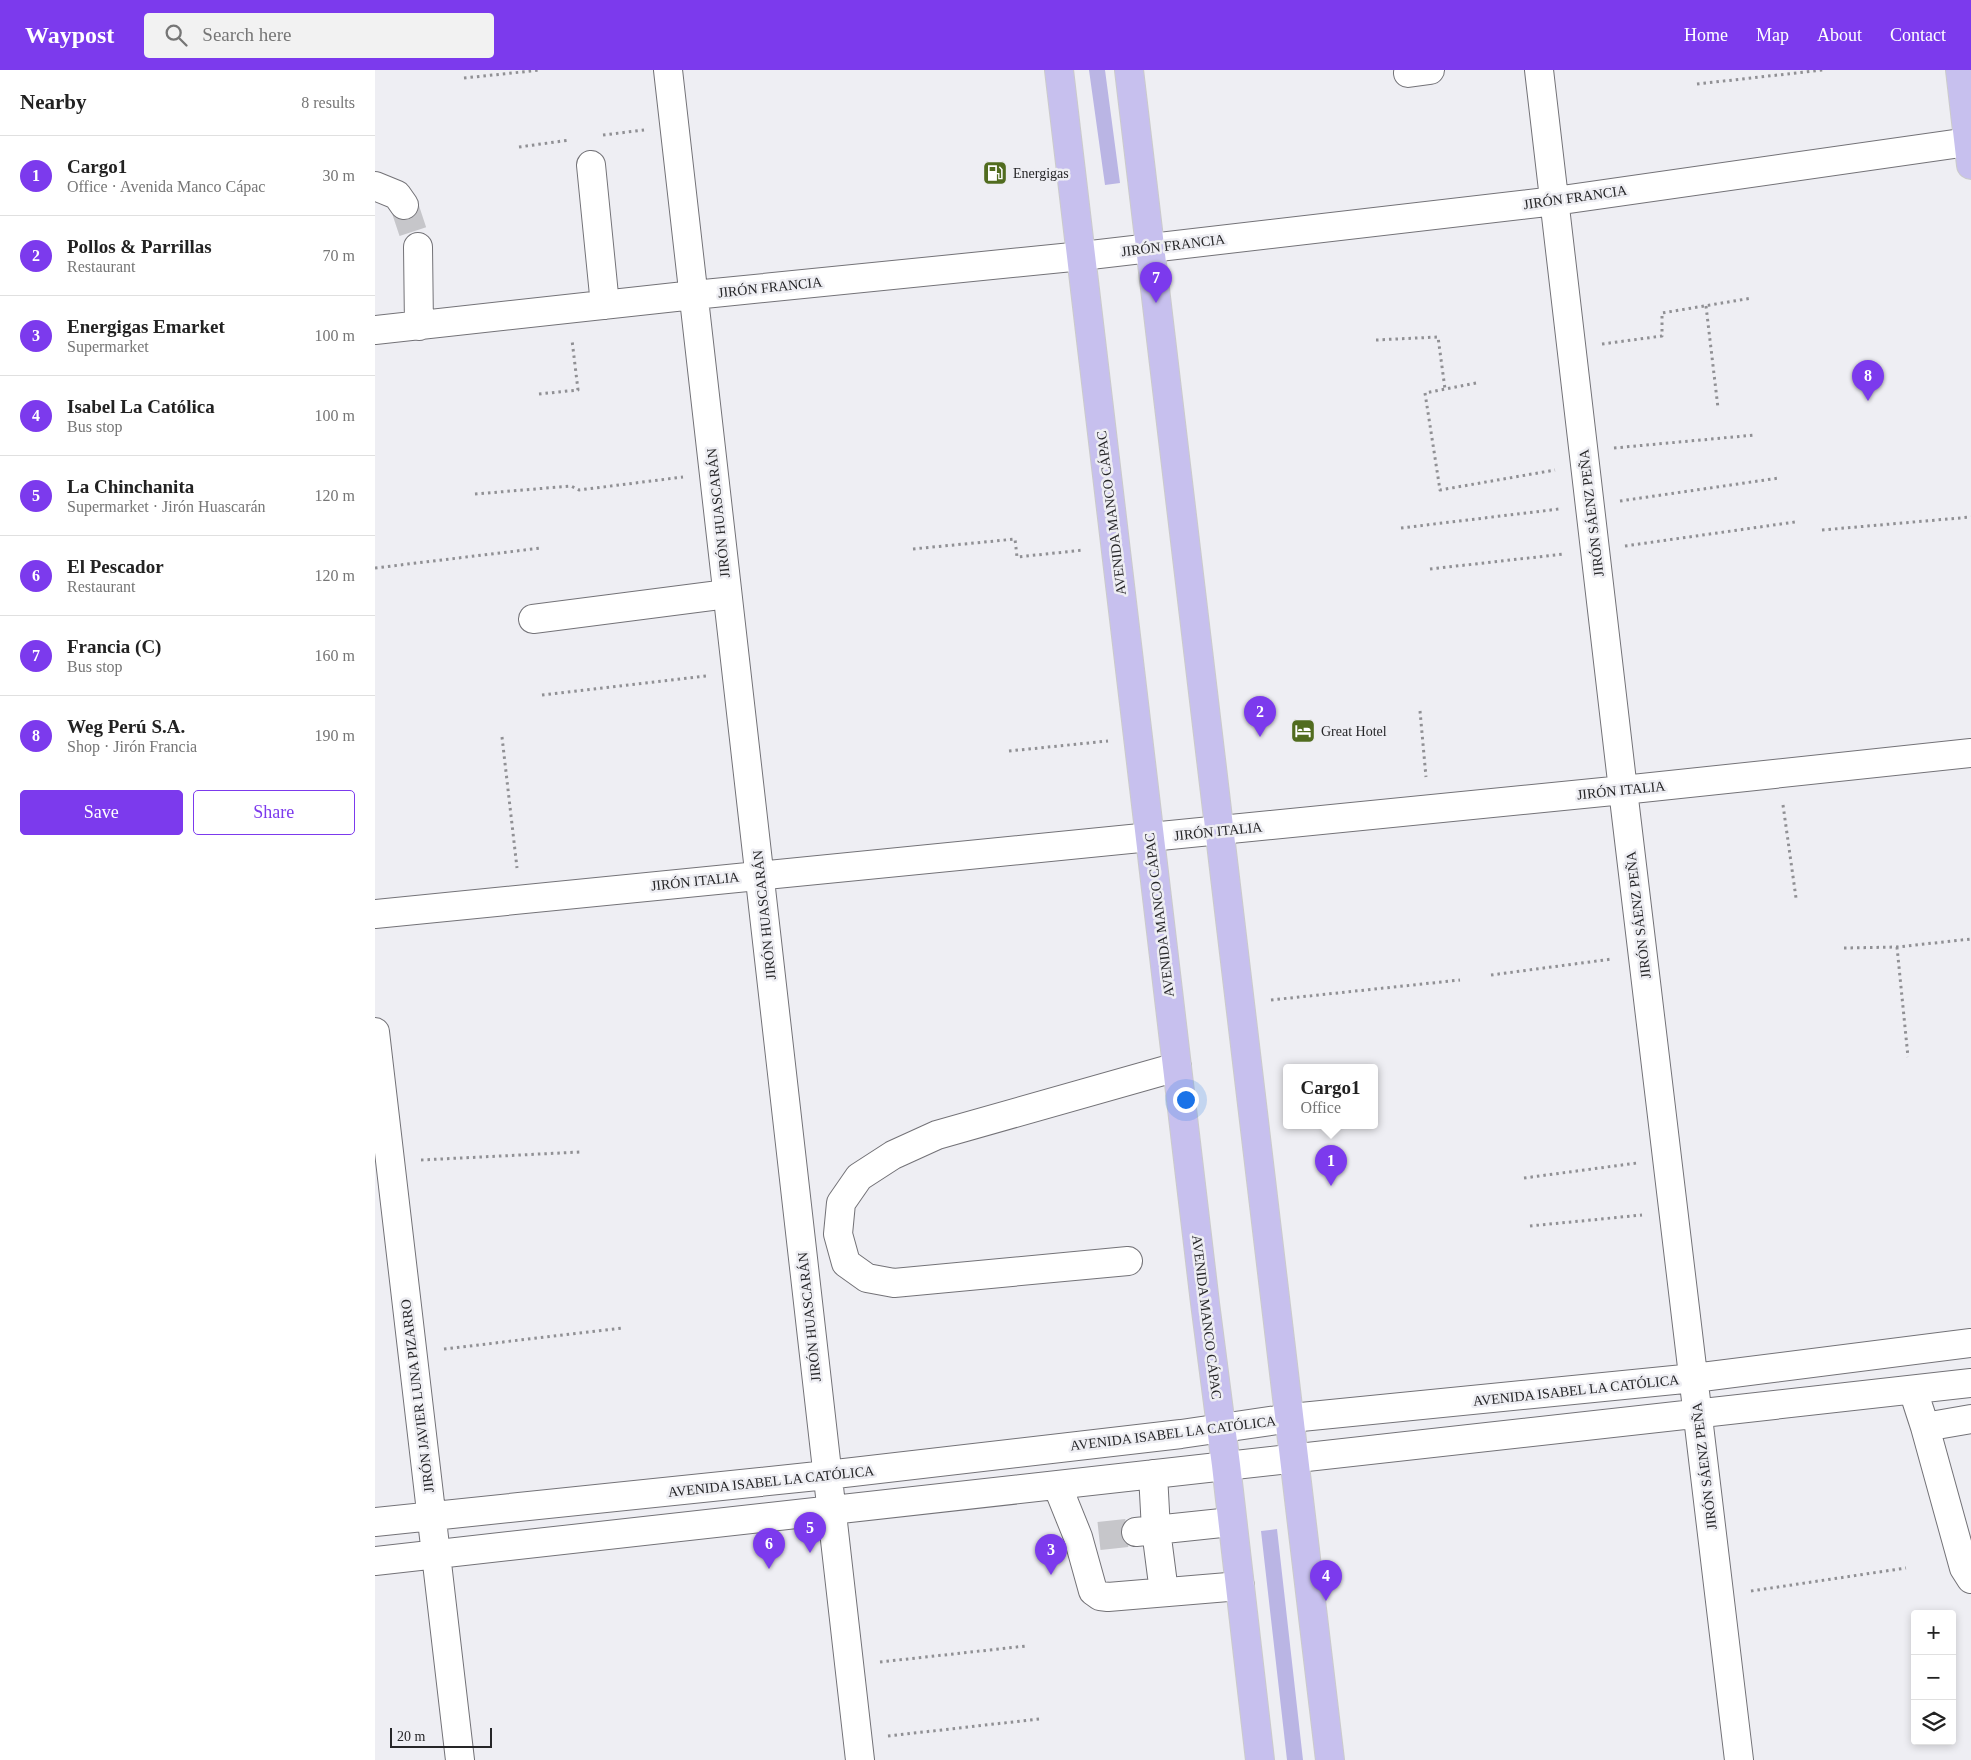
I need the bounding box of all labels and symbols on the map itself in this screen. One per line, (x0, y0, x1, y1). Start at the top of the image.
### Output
fuel station icon: Energigas (982, 160, 1008, 186)
place label: Energigas (1013, 166, 1069, 181)
street label: JIRÓN FRANCIA (1522, 182, 1629, 212)
street label: JIRÓN FRANCIA (1120, 231, 1227, 259)
pin: 7 (1140, 262, 1172, 303)
street label: JIRÓN FRANCIA (717, 273, 824, 300)
pin: 8 (1852, 360, 1884, 401)
street label: AVENIDA MANCO CÁPAC (1093, 430, 1129, 596)
street label: JIRÓN HUASCARÁN (703, 447, 733, 579)
street label: JIRÓN SÁENZ PEÑA (1575, 447, 1607, 578)
pin: 2 (1244, 696, 1276, 737)
hotel icon: Great Hotel (1290, 718, 1316, 744)
place label: Great Hotel (1321, 724, 1387, 739)
street label: JIRÓN ITALIA (1576, 777, 1667, 803)
street label: JIRÓN ITALIA (1173, 818, 1264, 844)
street label: AVENIDA MANCO CÁPAC (1141, 832, 1177, 998)
street label: JIRÓN HUASCARÁN (749, 849, 779, 981)
street label: JIRÓN SÁENZ PEÑA (1622, 849, 1654, 980)
street label: JIRÓN ITALIA (650, 868, 741, 894)
your location (1173, 1087, 1199, 1113)
pin: 1 (1315, 1145, 1347, 1186)
street label: AVENIDA MANCO CÁPAC (1189, 1234, 1225, 1400)
street label: JIRÓN HUASCARÁN (794, 1251, 824, 1383)
street label: JIRÓN JAVIER LUNA PIZARRO (397, 1298, 437, 1494)
street label: AVENIDA ISABEL LA CATÓLICA (1472, 1371, 1681, 1409)
street label: JIRÓN SÁENZ PEÑA (1688, 1400, 1720, 1531)
street label: AVENIDA ISABEL LA CATÓLICA (1069, 1412, 1278, 1454)
street label: AVENIDA ISABEL LA CATÓLICA (667, 1462, 876, 1500)
pin: 5 (794, 1512, 826, 1553)
pin: 6 (753, 1528, 785, 1569)
pin: 3 (1035, 1534, 1067, 1575)
pin: 4 (1310, 1560, 1342, 1601)
scale bar (390, 1725, 493, 1748)

